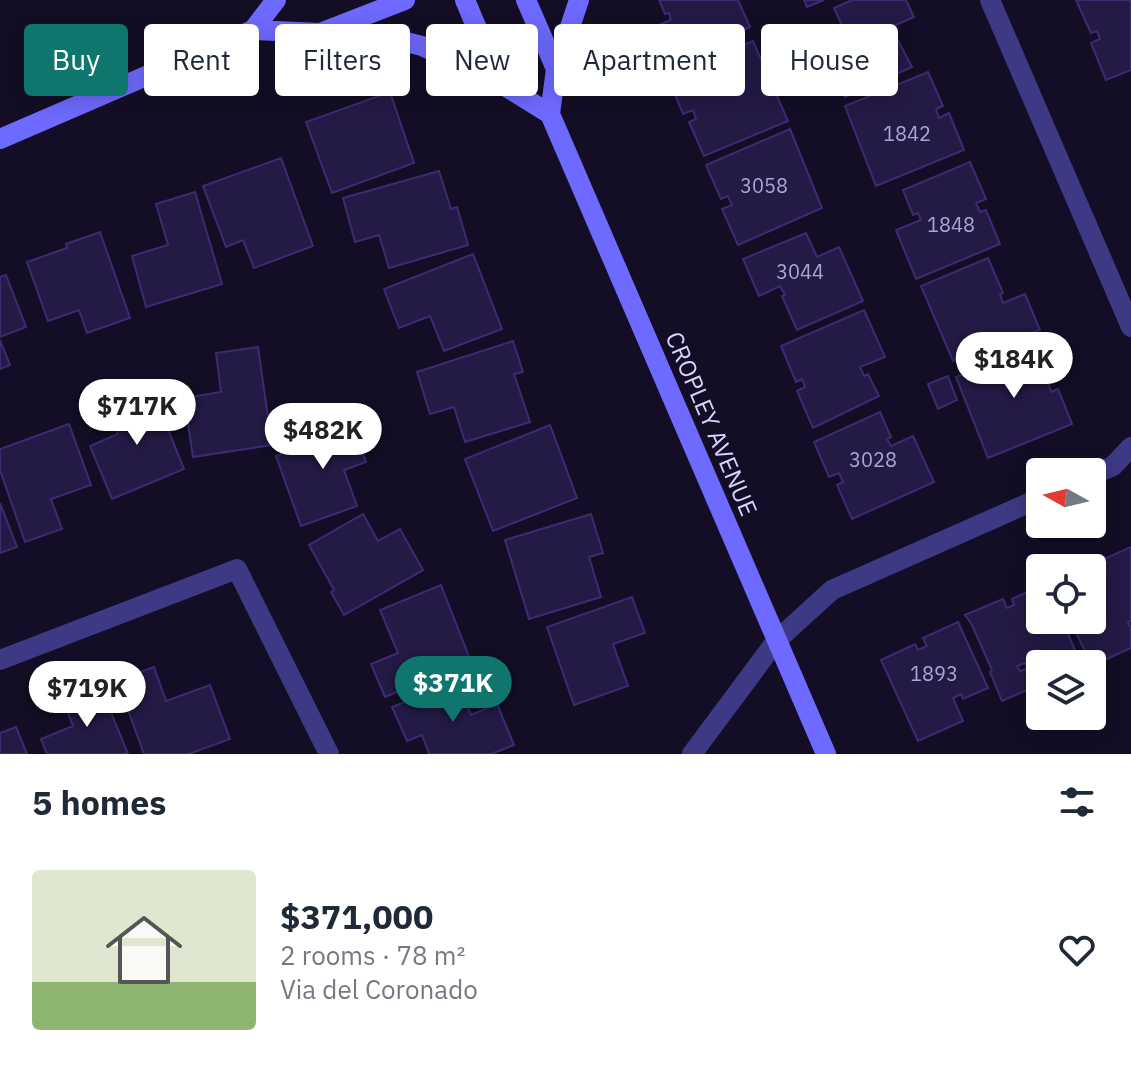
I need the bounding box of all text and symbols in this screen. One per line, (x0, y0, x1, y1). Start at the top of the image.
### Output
chip: Buy (24, 24, 128, 96)
chip: Rent (144, 24, 259, 96)
chip: Filters (275, 24, 410, 96)
chip: New (426, 24, 538, 96)
chip: Apartment (554, 24, 745, 96)
chip: House (761, 24, 898, 96)
house number: 1842 (883, 120, 931, 147)
house number: 3058 (740, 172, 788, 199)
house number: 1848 (927, 211, 975, 238)
house number: 3044 (776, 258, 824, 285)
street label: CROPLEY AVENUE (659, 327, 765, 521)
pin: $184K (958, 332, 1070, 400)
text: $184K (974, 341, 1054, 375)
pin: $717K (81, 379, 193, 447)
text: $717K (97, 388, 177, 422)
pin: $482K (267, 403, 379, 471)
text: $482K (283, 412, 363, 446)
house number: 3028 (849, 446, 897, 473)
north arrow (1026, 458, 1106, 538)
map controls (1026, 458, 1106, 730)
button: locate (1026, 554, 1106, 634)
button: layers (1026, 650, 1106, 730)
pin: $371K (397, 656, 509, 724)
house number: 1893 (910, 660, 958, 687)
pin: $719K (31, 661, 143, 729)
text: $371K (413, 665, 493, 699)
text: $719K (47, 670, 127, 704)
text: 5 homes (32, 780, 167, 824)
icon: filters (1055, 780, 1099, 824)
text: $371,000 (280, 894, 433, 938)
icon: home (96, 902, 192, 998)
icon: heart (1055, 928, 1099, 972)
text: 2 rooms · 78 m² (280, 938, 465, 972)
text: Via del Coronado (280, 972, 478, 1006)

